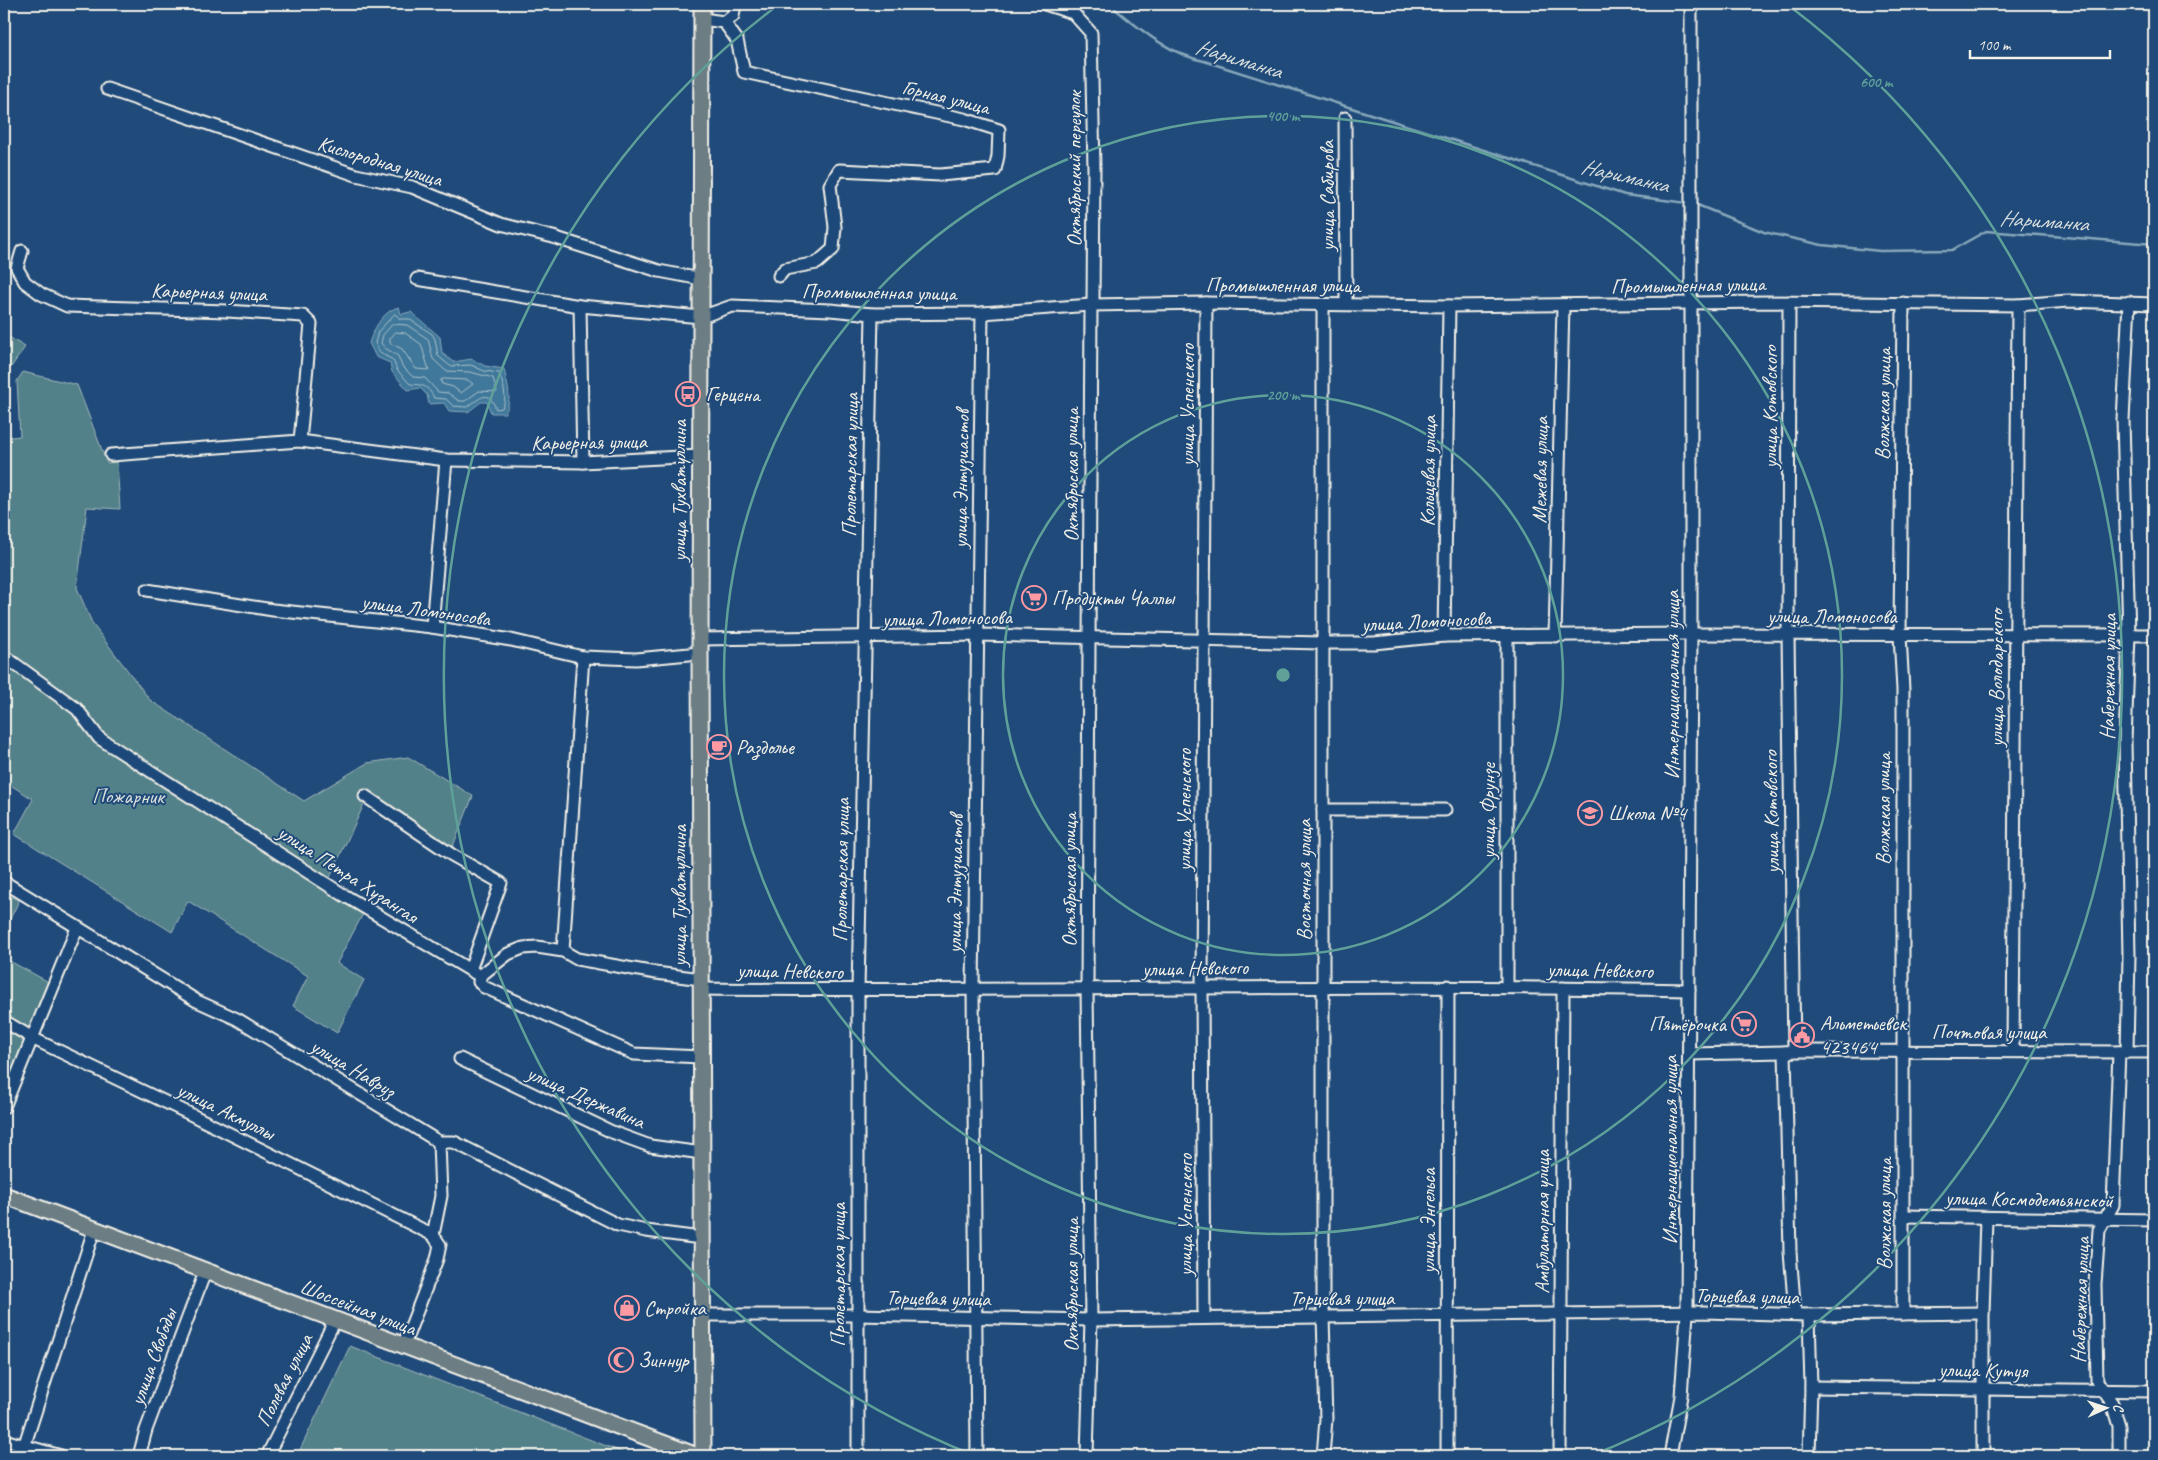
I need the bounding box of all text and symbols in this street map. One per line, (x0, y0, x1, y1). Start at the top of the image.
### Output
scale bar (1970, 28, 2110, 60)
water label: Нариманка (1192, 33, 1287, 86)
text: 100 m (1978, 36, 2012, 55)
text: 600 m (1860, 73, 1894, 92)
street label: Горная улица (900, 74, 995, 121)
street label: Октябрьский переулок (1061, 89, 1087, 247)
text: 400 m (1267, 107, 1301, 126)
street label: Кислородная улица (315, 130, 447, 193)
street label: улица Сабирова (1314, 139, 1340, 253)
water label: Нариманка (1578, 152, 1673, 200)
water label: Нариманка (1999, 204, 2091, 238)
street label: Промышленная улица (1611, 271, 1768, 299)
street label: Промышленная улица (1206, 272, 1363, 298)
street label: Карьерная улица (151, 277, 269, 307)
street label: Промышленная улица (802, 278, 959, 306)
street label: улица Успенского (1174, 342, 1200, 468)
street label: улица Котовского (1757, 344, 1783, 471)
street label: Волжская улица (1869, 345, 1897, 460)
bus stop icon: Герцена (675, 381, 701, 407)
place label: Герцена (706, 381, 762, 407)
text: 200 m (1267, 386, 1301, 405)
street label: Пролетарская улица (836, 391, 864, 537)
street label: улица Энтузиастов (947, 405, 975, 551)
street label: Октябрьская улица (1058, 406, 1084, 542)
street label: Кольцевая улица (1414, 414, 1442, 527)
street label: Межевая улица (1526, 415, 1554, 524)
street label: улица Тухватуллина (666, 419, 692, 564)
street label: Карьерная улица (531, 428, 649, 456)
supermarket icon: Продукты Чаллы (1021, 585, 1047, 611)
place label: Продукты Чаллы (1052, 585, 1176, 611)
street label: улица Ломоносова (358, 588, 494, 632)
street label: Интернациональная улица (1659, 589, 1685, 779)
street label: улица Ломоносова (1765, 603, 1898, 629)
street label: улица Ломоносова (880, 604, 1014, 632)
street label: улица Ломоносова (1359, 605, 1493, 637)
street label: улица Володарского (1983, 606, 2009, 749)
street label: Набережная улица (2094, 612, 2122, 740)
centre of rings (1274, 666, 1292, 684)
cafe icon: Раздолье (706, 734, 732, 760)
place label: Раздолье (736, 734, 795, 761)
street label: улица Успенского (1171, 747, 1197, 873)
street label: улица Котовского (1757, 749, 1785, 876)
street label: Волжская улица (1870, 751, 1896, 865)
street label: улица Фрунзе (1475, 762, 1501, 861)
park label: Пожарник (92, 783, 166, 809)
street label: Пролетарская улица (827, 796, 855, 942)
school or university icon: Школа №4 (1577, 800, 1603, 826)
place label: Школа №4 (1608, 800, 1689, 826)
street label: улица Энтузиастов (941, 810, 969, 956)
street label: Октябрьская улица (1056, 811, 1082, 947)
street label: Восточная улица (1291, 817, 1317, 941)
street label: улица Петра Хузангая (271, 818, 425, 930)
street label: улица Тухватуллина (666, 824, 692, 969)
street label: улица Невского (1140, 954, 1250, 982)
street label: улица Невского (1545, 956, 1655, 984)
street label: улица Невского (735, 957, 845, 985)
place label: Альметьевск 423464 (1820, 1010, 1908, 1060)
place label: Пятёрочка (1649, 1011, 1728, 1037)
supermarket icon: Пятёрочка (1731, 1011, 1757, 1037)
street label: Почтовая улица (1932, 1019, 2048, 1045)
public building icon: Альметьевск 423464 (1789, 1022, 1815, 1048)
street label: улица Навруз (304, 1032, 401, 1104)
street label: Интернациональная улица (1657, 1054, 1683, 1244)
street label: улица Державина (521, 1059, 651, 1135)
street label: улица Акмуллы (171, 1075, 281, 1147)
street label: Амбулаторная улица (1529, 1149, 1555, 1294)
street label: улица Успенского (1172, 1152, 1198, 1278)
street label: Волжская улица (1871, 1156, 1897, 1270)
street label: улица Энгельса (1415, 1167, 1441, 1276)
street label: улица Космодемьянской (1943, 1185, 2114, 1213)
street label: Пролетарская улица (825, 1202, 851, 1347)
street label: Октябрьская улица (1058, 1216, 1084, 1352)
street label: Набережная улица (2065, 1235, 2095, 1363)
street label: Шоссейная улица (296, 1273, 421, 1342)
street label: Торцевая улица (1695, 1282, 1801, 1310)
street label: Торцевая улица (886, 1284, 992, 1312)
street label: Торцевая улица (1290, 1285, 1396, 1311)
shop icon: Стройка (614, 1295, 640, 1321)
place label: Стройка (644, 1295, 707, 1321)
street label: улица Свободы (123, 1303, 183, 1411)
street label: Полевая улица (250, 1328, 319, 1431)
mosque icon: Зиннур (608, 1347, 634, 1373)
place label: Зиннур (638, 1347, 690, 1373)
street label: улица Кутуя (1937, 1356, 2029, 1384)
north arrow (2080, 1382, 2130, 1432)
text: С (2110, 1403, 2127, 1413)

